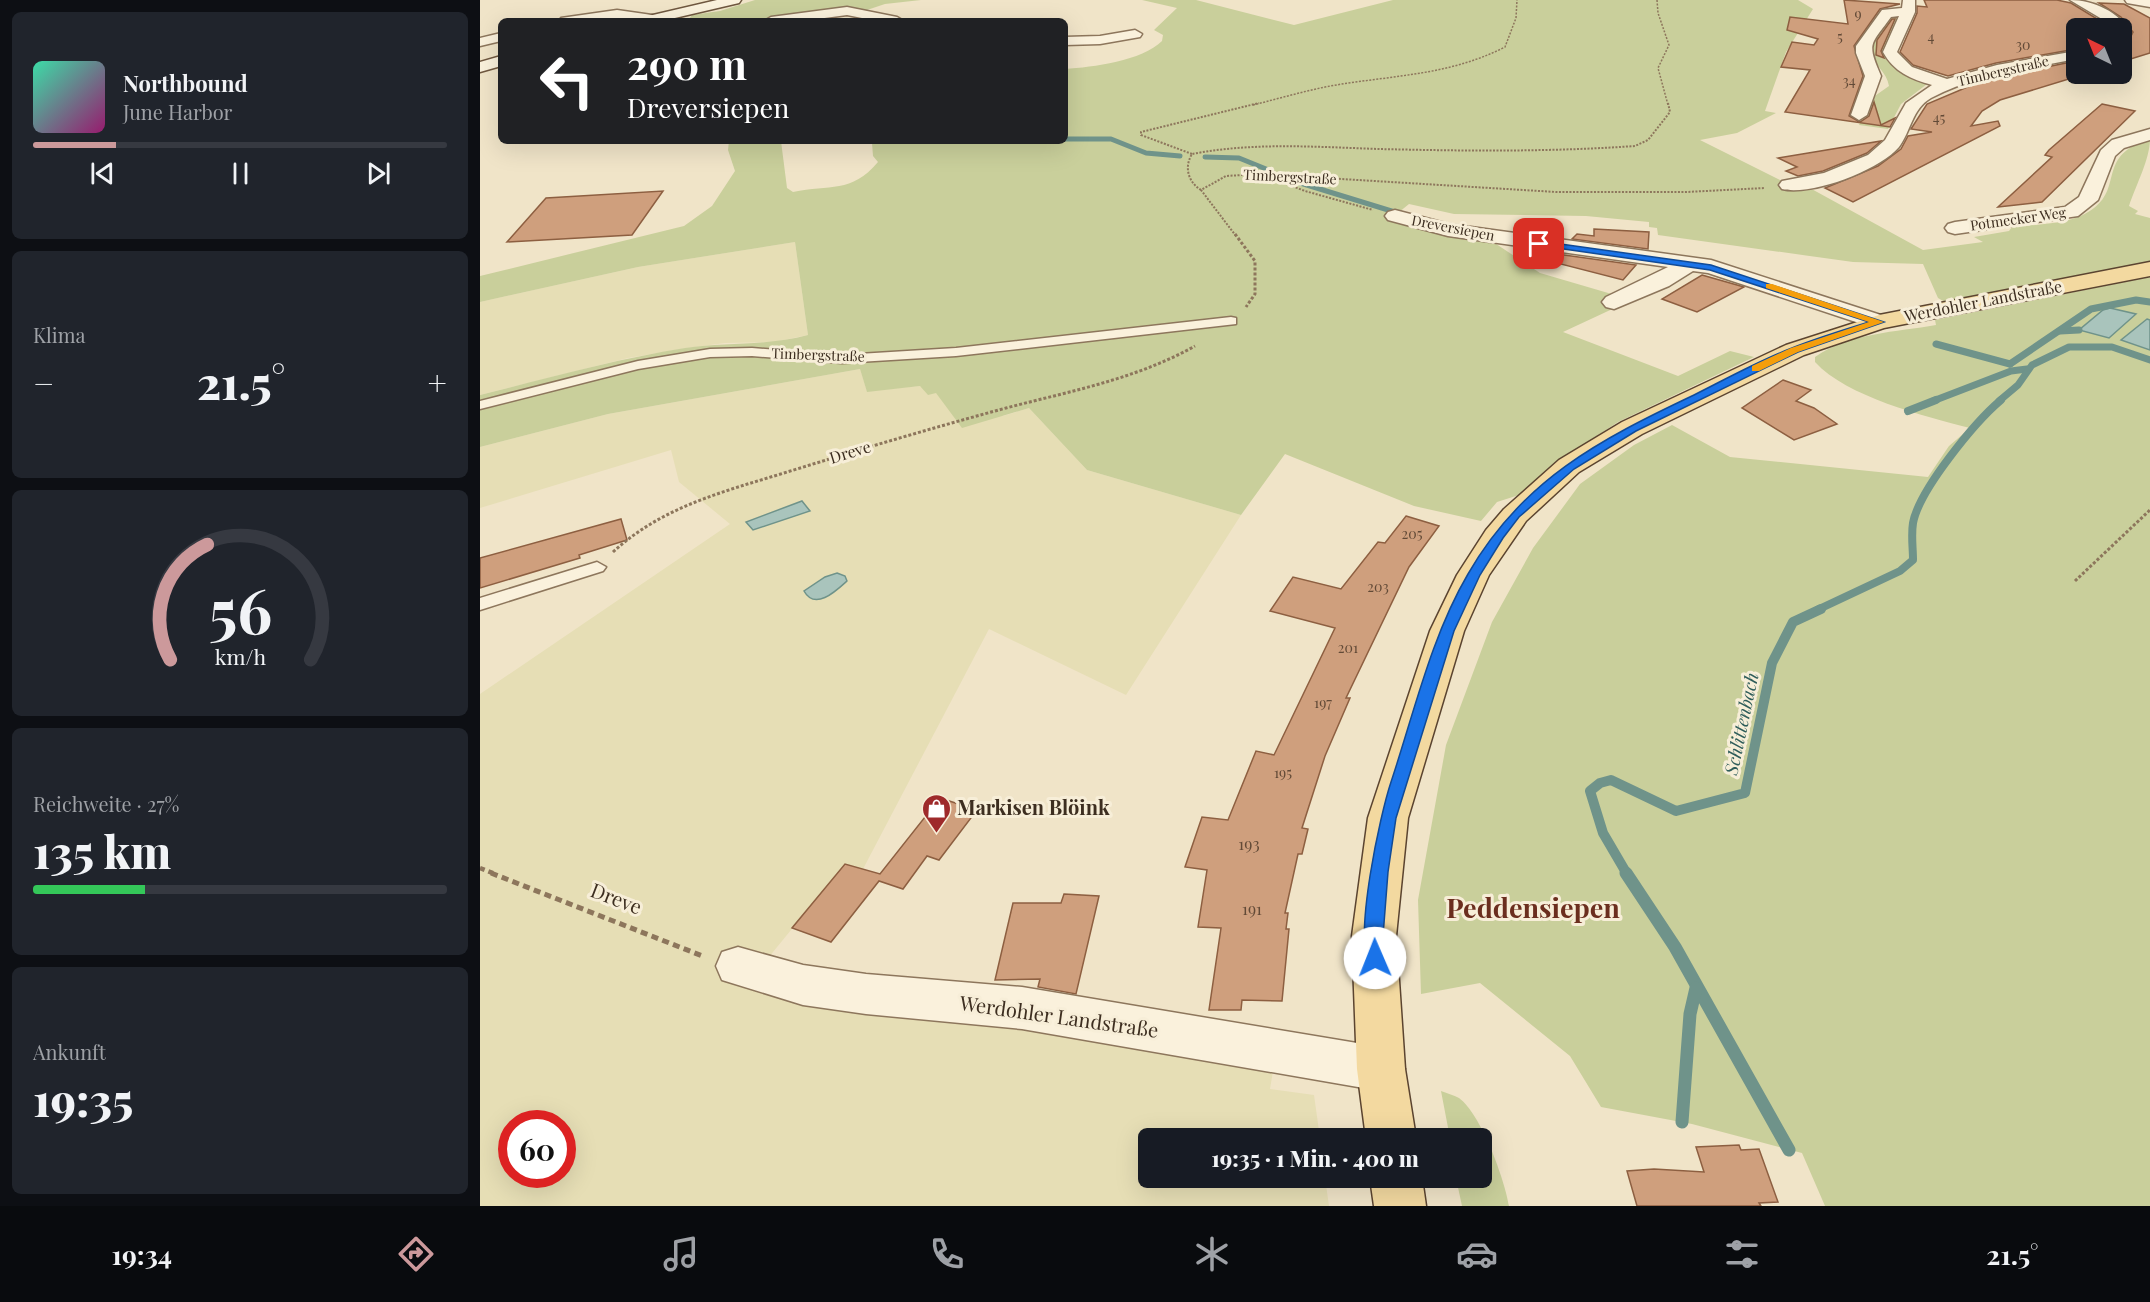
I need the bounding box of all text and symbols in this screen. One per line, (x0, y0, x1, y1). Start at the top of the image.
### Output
house number: 9 (1854, 4, 1862, 23)
north arrow (2066, 18, 2132, 84)
map controls (2066, 18, 2132, 84)
house number: 5 (1837, 27, 1843, 46)
house number: 4 (1928, 27, 1935, 46)
text: 290 m (627, 35, 747, 91)
house number: 30 (2016, 35, 2030, 54)
icon: left (528, 42, 606, 120)
street label: Timbergstraße (1955, 51, 2051, 90)
text: Northbound (123, 68, 248, 98)
house number: 34 (1842, 71, 1856, 90)
text: Dreversiepen (627, 89, 789, 125)
text: June Harbor (123, 98, 233, 125)
house number: 45 (1933, 108, 1946, 127)
icon: previous (86, 157, 119, 190)
icon: pause (224, 157, 257, 190)
icon: next (362, 157, 395, 190)
street label: Timbergstraße (1243, 165, 1337, 188)
street label: Potmecker Weg (1969, 202, 2068, 235)
street label: Dreversiepen (1410, 210, 1497, 245)
pin (1513, 218, 1564, 269)
icon: arrive (1522, 227, 1555, 260)
street label: Werdohler Landstraße (1901, 275, 2064, 326)
text: Klima (33, 321, 85, 348)
street label: Timbergstraße (771, 343, 865, 366)
text: 21.5° (197, 351, 285, 411)
text: − (33, 360, 54, 404)
text: + (428, 360, 447, 404)
street label: Dreve (827, 435, 873, 468)
house number: 205 (1402, 524, 1423, 543)
text: 56 (208, 566, 272, 650)
house number: 203 (1367, 577, 1389, 596)
house number: 201 (1338, 638, 1358, 657)
text: km/h (214, 642, 266, 670)
water label: Schlittenbach (1718, 670, 1764, 778)
house number: 197 (1314, 693, 1332, 712)
house number: 195 (1274, 763, 1292, 782)
text: Reichweite · 27% (33, 790, 179, 817)
shop icon: Markisen Blöink (920, 792, 952, 834)
place label: Markisen Blöink (957, 793, 1110, 820)
text: 135 km (33, 820, 171, 880)
house number: 193 (1238, 833, 1260, 854)
street label: Dreve (587, 876, 646, 920)
district label: Peddensiepen (1446, 889, 1620, 925)
house number: 191 (1242, 898, 1262, 919)
position arrow (1343, 926, 1407, 990)
street label: Werdohler Landstraße (957, 988, 1160, 1043)
text: Ankunft (33, 1038, 106, 1065)
text: 19:35 (33, 1068, 133, 1128)
speed limit sign: 60 (498, 1110, 576, 1188)
text: 19:35 · 1 Min. · 400 m (1211, 1143, 1419, 1173)
icon: directions (395, 1233, 437, 1275)
icon: music (660, 1233, 702, 1275)
icon: phone (926, 1233, 968, 1275)
icon: climate (1191, 1233, 1233, 1275)
icon: car (1456, 1233, 1498, 1275)
icon: filters (1721, 1233, 1763, 1275)
text: 19:34 (112, 1236, 172, 1272)
text: 21.5° (1986, 1236, 2038, 1272)

